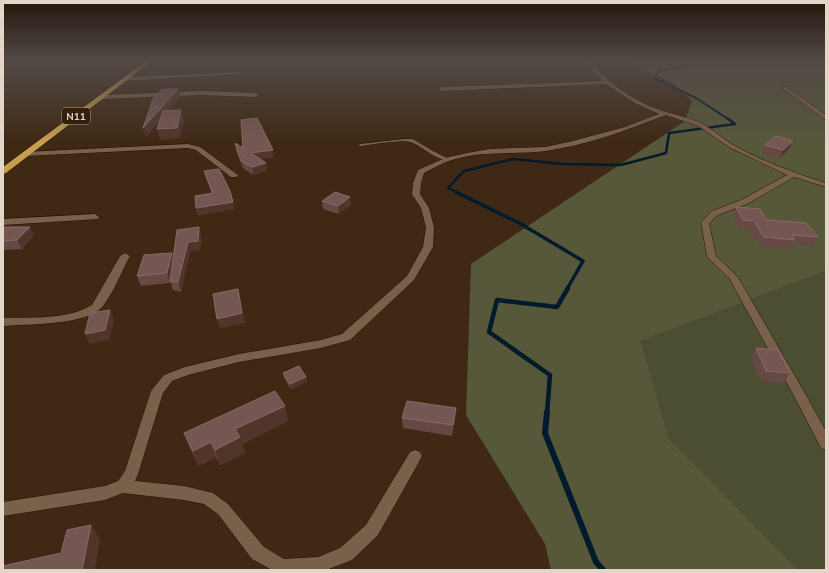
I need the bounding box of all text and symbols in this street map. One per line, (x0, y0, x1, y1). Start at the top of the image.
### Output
road number: N11 (62, 108, 90, 124)

